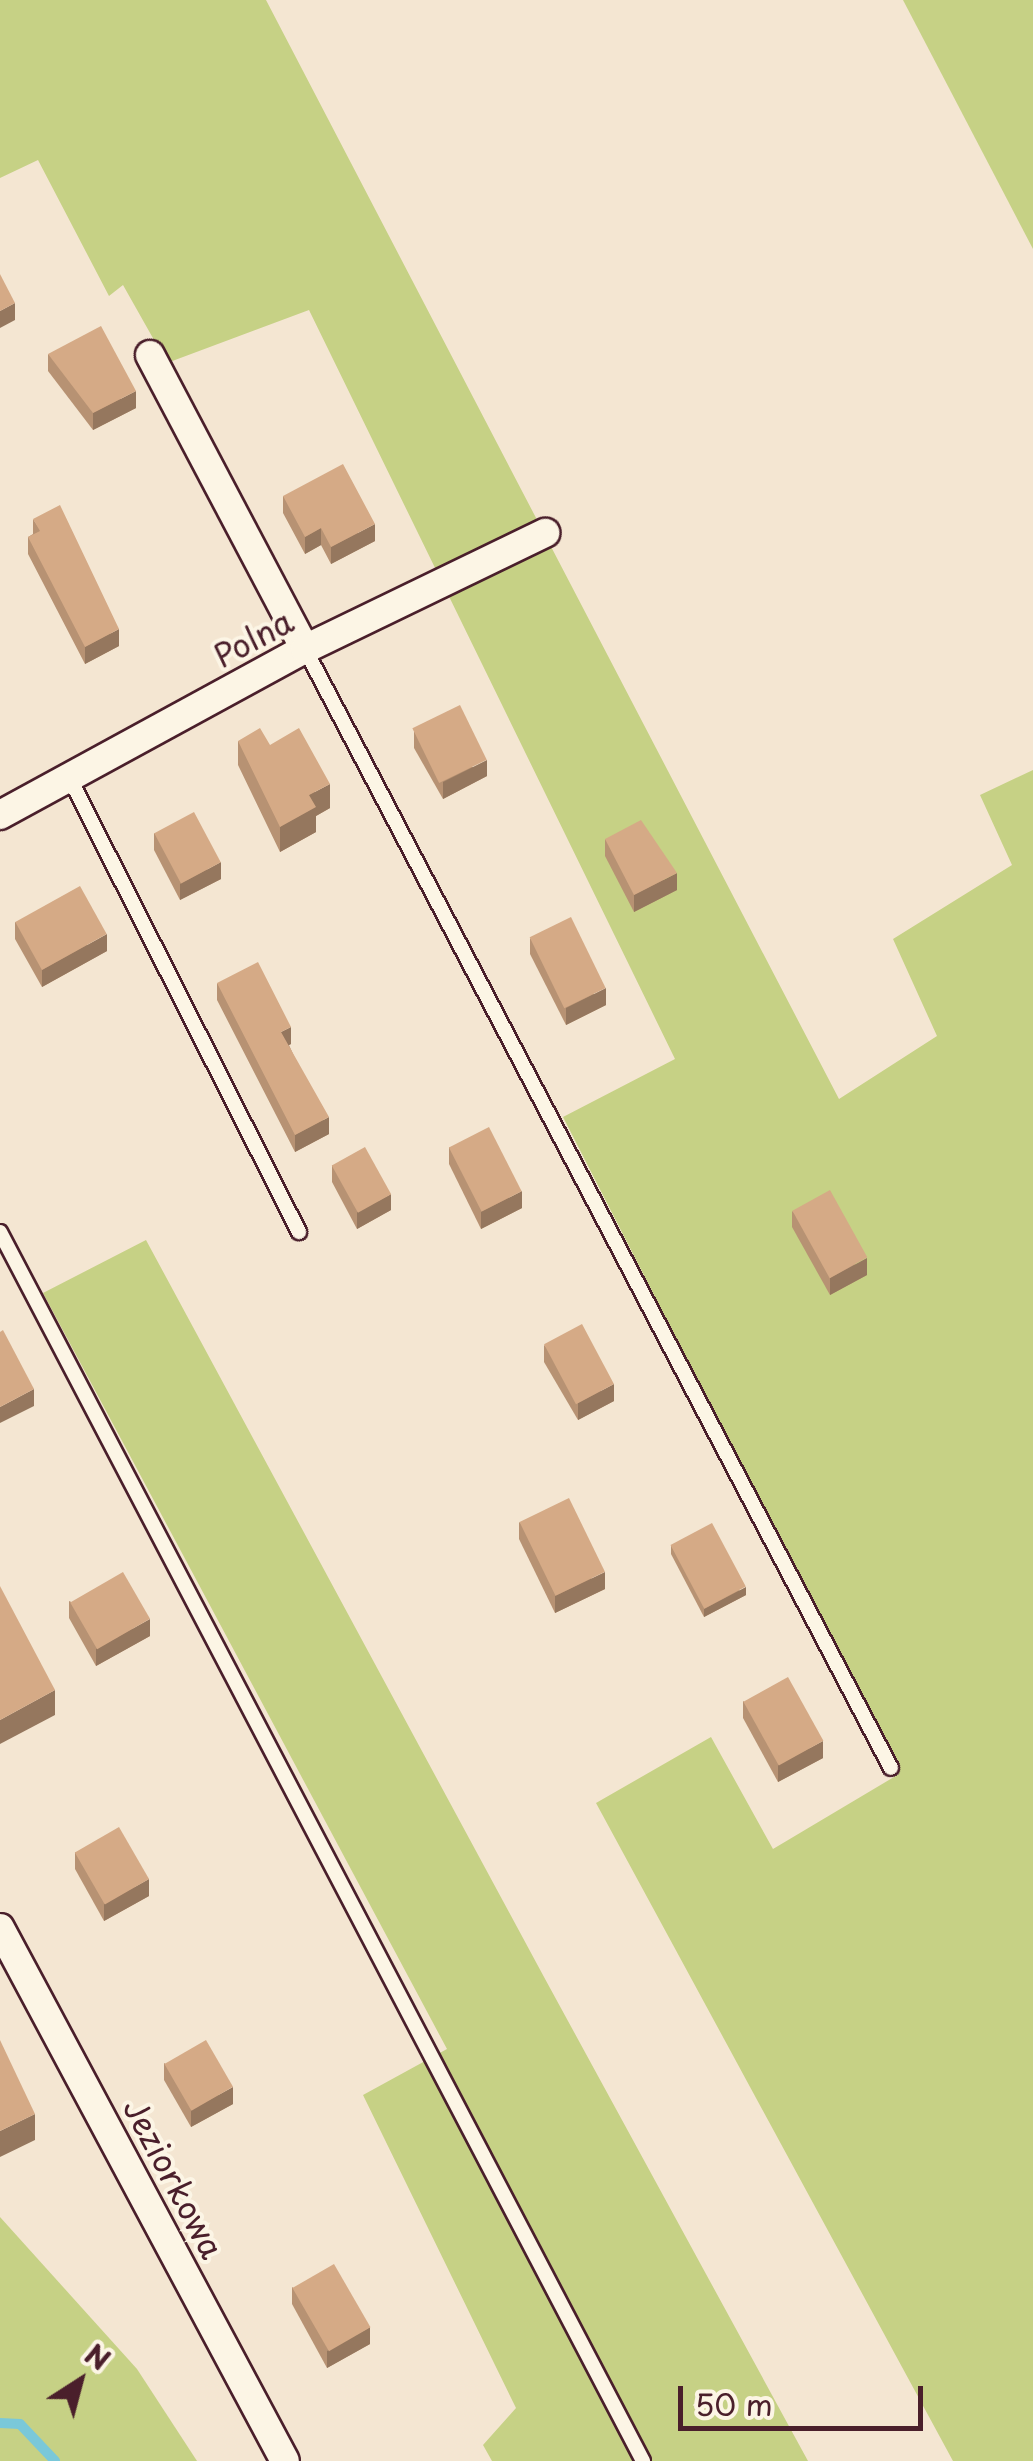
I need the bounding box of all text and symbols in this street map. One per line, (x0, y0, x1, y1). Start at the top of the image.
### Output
street label: Polna (207, 601, 299, 675)
street label: Jeziorkowa (116, 2091, 232, 2265)
north arrow (30, 2331, 130, 2431)
text: N (76, 2332, 120, 2380)
scale bar (683, 2366, 928, 2428)
text: 50 m (695, 2381, 773, 2426)

